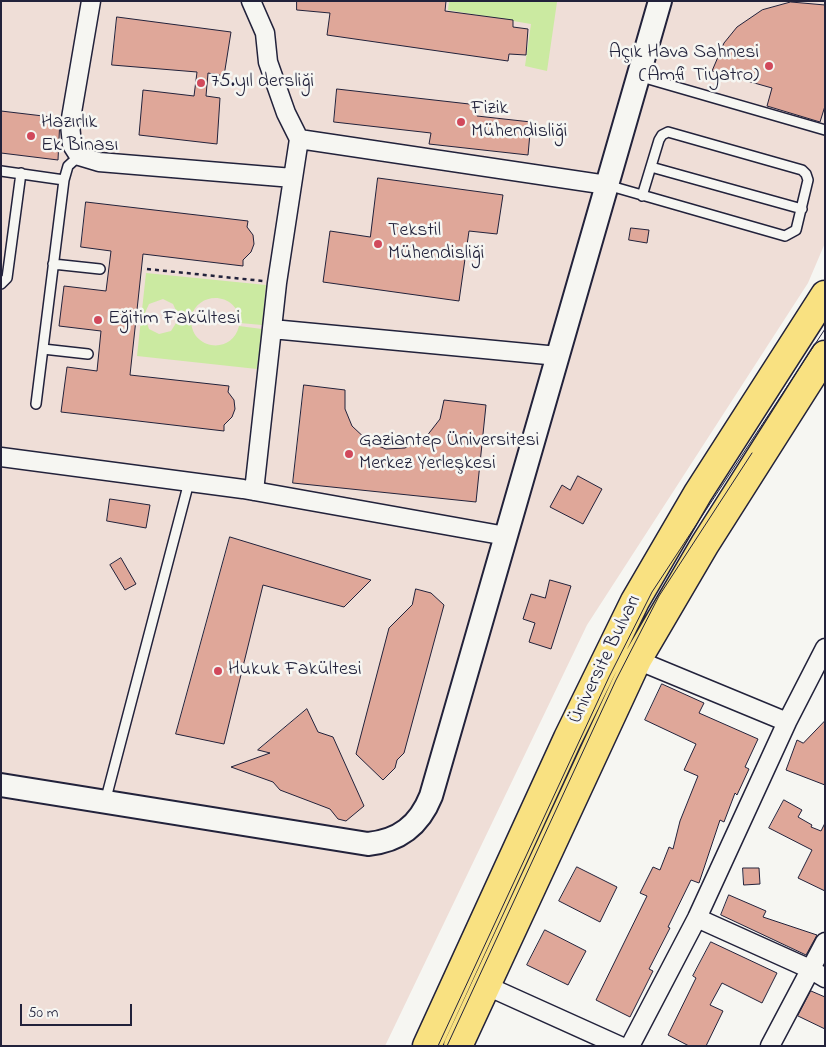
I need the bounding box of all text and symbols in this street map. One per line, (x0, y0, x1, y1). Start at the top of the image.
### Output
place label: Açık Hava Sahnesi (Amfi Tiyatro) (609, 42, 759, 89)
marker: Açık Hava Sahnesi (Amfi Tiyatro) (763, 60, 775, 72)
place label: 75.yıl dersliği (211, 71, 314, 95)
marker: 75.yıl dersliği (195, 77, 207, 89)
place label: Fizik Mühendisliği (471, 98, 567, 145)
place label: Hazırlık Ek Binası (41, 112, 118, 159)
marker: Fizik Mühendisliği (455, 116, 467, 128)
marker: Hazırlık Ek Binası (25, 130, 37, 142)
place label: Tekstil Mühendisliği (388, 220, 484, 267)
marker: Tekstil Mühendisliği (372, 238, 384, 250)
place label: Eğitim Fakültesi (108, 308, 240, 332)
marker: Eğitim Fakültesi (92, 314, 104, 326)
place label: Gaziantep Üniversitesi Merkez Yerleşkesi (359, 430, 539, 477)
marker: Gaziantep Üniversitesi Merkez Yerleşkesi (343, 448, 355, 460)
street label: Üniversite Bulvarı (564, 592, 648, 728)
place label: Hukuk Fakültesi (228, 659, 362, 683)
marker: Hukuk Fakültesi (212, 665, 224, 677)
scale bar (22, 994, 135, 1026)
text: 50 m (28, 1002, 58, 1024)

